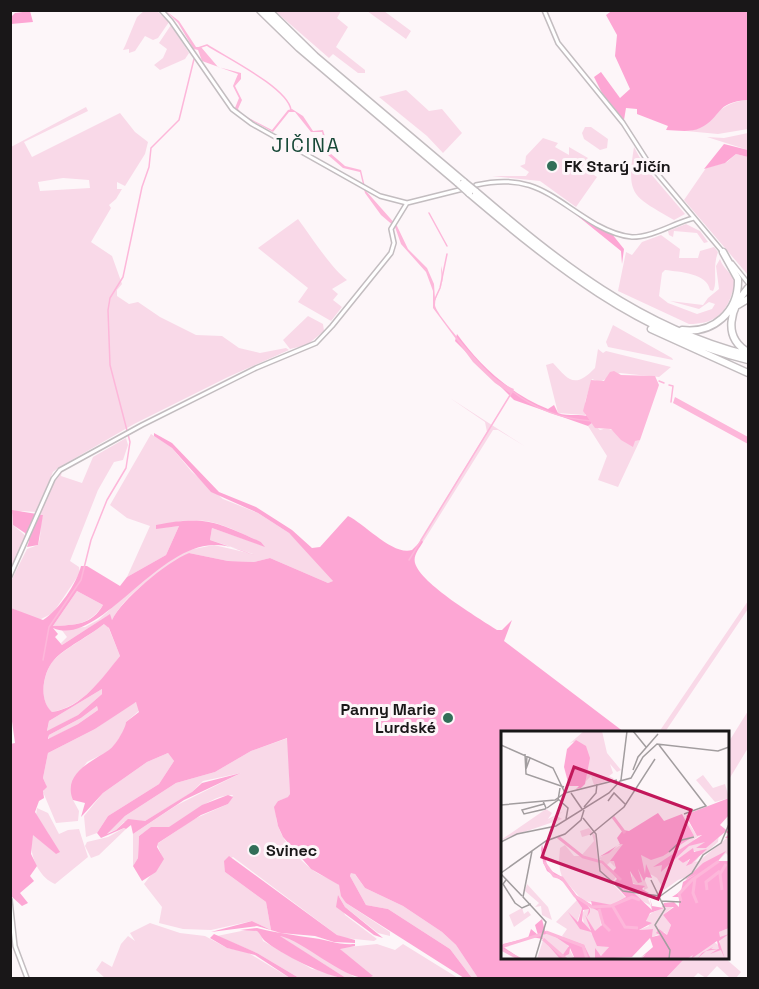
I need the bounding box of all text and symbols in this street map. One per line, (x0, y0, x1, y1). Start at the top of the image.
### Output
district label: JIČINA (271, 132, 341, 158)
place label: FK Starý Jičín (564, 156, 671, 177)
marker: FK Starý Jičín (545, 159, 559, 173)
place label: Panny Marie Lurdské (341, 699, 436, 738)
marker: Panny Marie Lurdské (441, 711, 455, 725)
inset map (501, 731, 729, 959)
place label: Svinec (266, 840, 317, 861)
marker: Svinec (247, 843, 261, 857)

